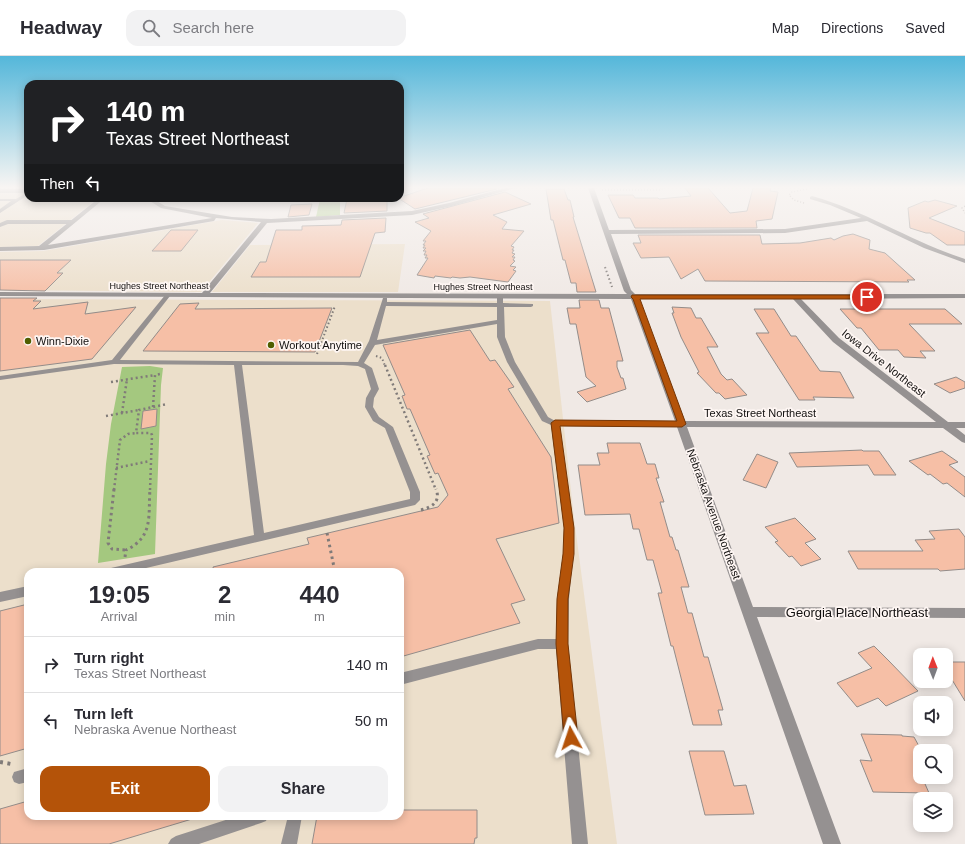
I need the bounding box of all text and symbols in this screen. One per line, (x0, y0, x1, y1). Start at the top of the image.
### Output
search box (126, 10, 406, 46)
text: Headway (20, 17, 102, 38)
icon: search (140, 17, 162, 39)
text: Search here (172, 19, 254, 36)
text: Map (772, 20, 799, 36)
text: Directions (821, 20, 883, 36)
text: Saved (905, 20, 945, 36)
icon: right (40, 96, 92, 148)
text: 140 m (106, 96, 185, 127)
text: Texas Street Northeast (106, 129, 289, 149)
icon: left (82, 172, 104, 194)
text: Then (40, 175, 74, 192)
pin (850, 280, 884, 314)
street label: Hughes Street Northeast (109, 281, 209, 291)
street label: Hughes Street Northeast (433, 282, 533, 292)
icon: arrive (856, 286, 878, 308)
street label: Iowa Drive Northeast (840, 327, 928, 399)
place label: Winn-Dixie (36, 335, 89, 347)
marker: Winn-Dixie (23, 336, 33, 346)
place label: Workout Anytime (279, 339, 362, 351)
marker: Workout Anytime (266, 340, 276, 350)
street label: Texas Street Northeast (704, 407, 816, 419)
street label: Nebraska Avenue Northeast (685, 447, 743, 581)
text: 19:05 (88, 581, 150, 608)
text: 2 (218, 581, 231, 608)
text: 440 (300, 581, 340, 608)
street label: Georgia Place Northeast (786, 605, 929, 620)
text: Arrival (101, 609, 138, 624)
text: min (214, 609, 235, 624)
text: m (314, 609, 325, 624)
north arrow (913, 648, 953, 688)
map controls (913, 648, 953, 832)
text: Turn right (74, 649, 144, 666)
icon: right (40, 654, 62, 676)
text: 140 m (346, 656, 388, 673)
text: Texas Street Northeast (74, 666, 206, 681)
button: sound (913, 696, 953, 736)
text: Turn left (74, 705, 133, 722)
icon: left (40, 710, 62, 732)
text: 50 m (355, 712, 388, 729)
position arrow (550, 717, 592, 759)
text: Nebraska Avenue Northeast (74, 722, 236, 737)
button: search (913, 744, 953, 784)
button: Exit (40, 766, 210, 812)
button: Share (218, 766, 388, 812)
button: layers (913, 792, 953, 832)

